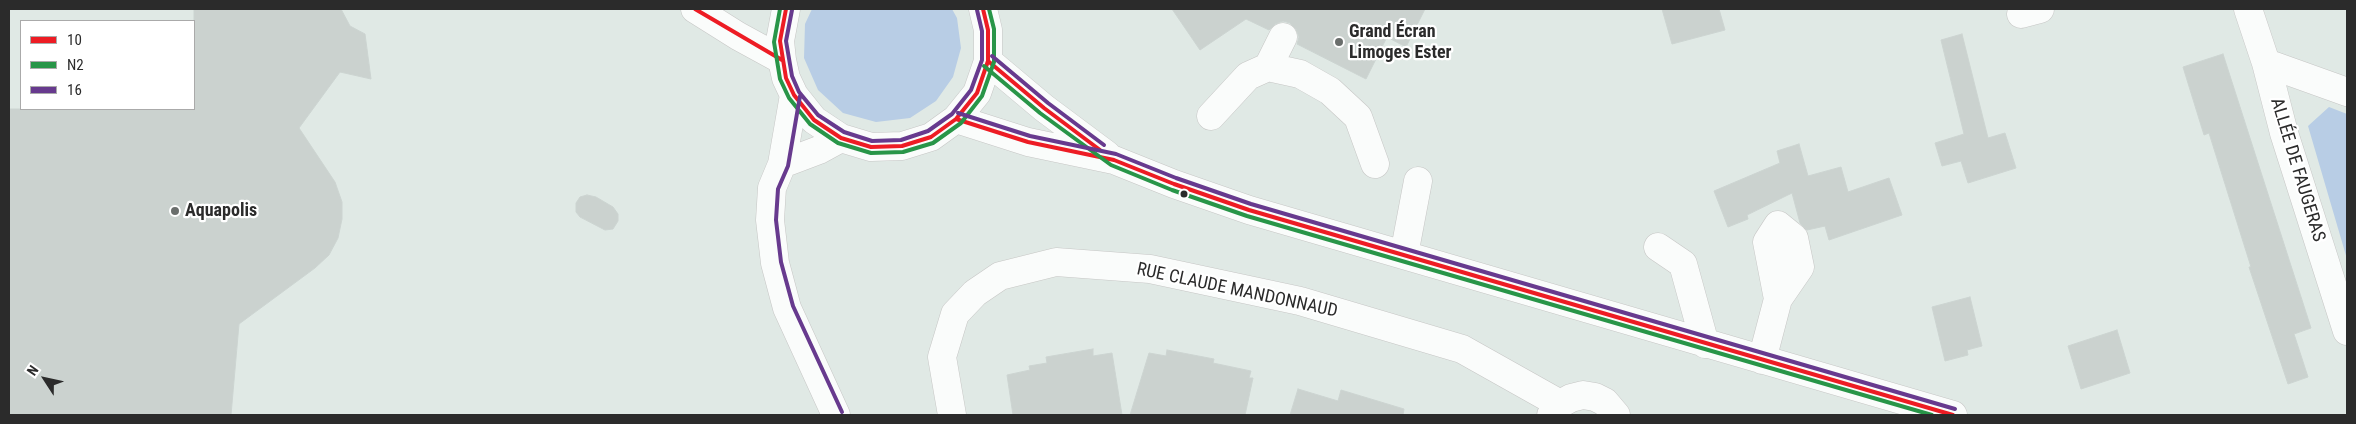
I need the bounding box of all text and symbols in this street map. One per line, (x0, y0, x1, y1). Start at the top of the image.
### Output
legend (20, 20, 195, 110)
place label: Grand Écran Limoges Ester (1349, 21, 1452, 64)
text: 10 (67, 31, 82, 49)
marker: Grand Écran Limoges Ester (1333, 36, 1345, 48)
text: N2 (67, 56, 84, 74)
text: 16 (67, 81, 82, 99)
street label: ALLÉE DE FAUGERAS (2265, 95, 2329, 245)
unlabelled marker (1179, 189, 1189, 199)
place label: Aquapolis (185, 200, 257, 222)
marker: Aquapolis (169, 205, 181, 217)
street label: RUE CLAUDE MANDONNAUD (1135, 259, 1339, 323)
north arrow (20, 354, 70, 404)
text: N (24, 362, 42, 379)

